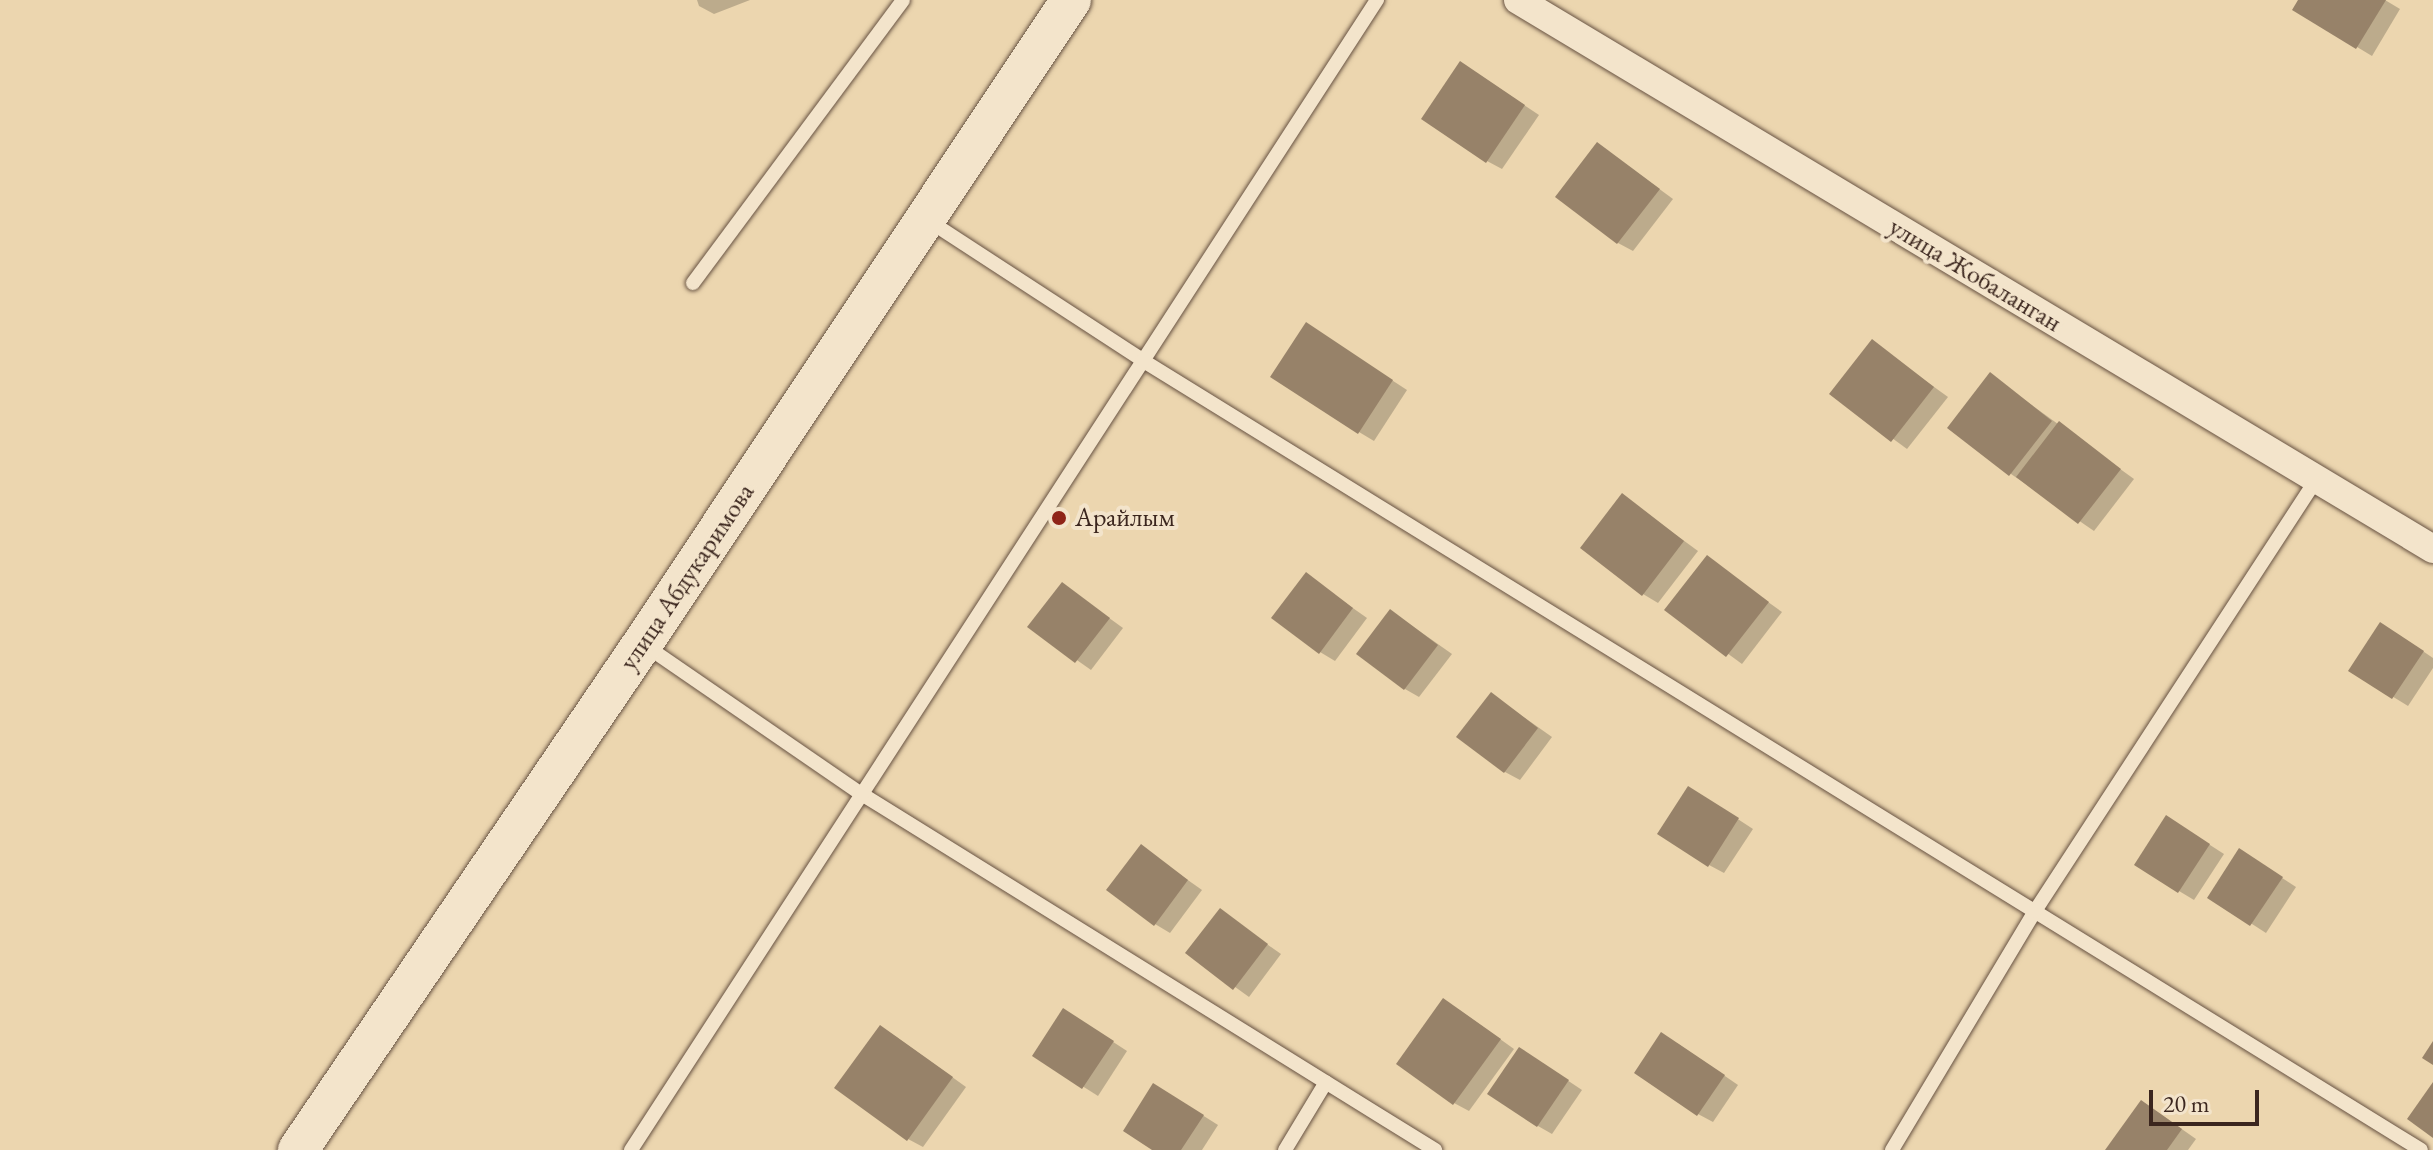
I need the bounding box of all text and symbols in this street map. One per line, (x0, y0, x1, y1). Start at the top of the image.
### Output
street label: улица Жобаланган (1883, 211, 2067, 339)
street label: улица Абдукаримова (613, 478, 761, 676)
place label: Арайлым (1075, 502, 1175, 534)
marker: Арайлым (1050, 509, 1068, 527)
scale bar (2153, 1074, 2263, 1124)
text: 20 m (2163, 1088, 2210, 1119)

